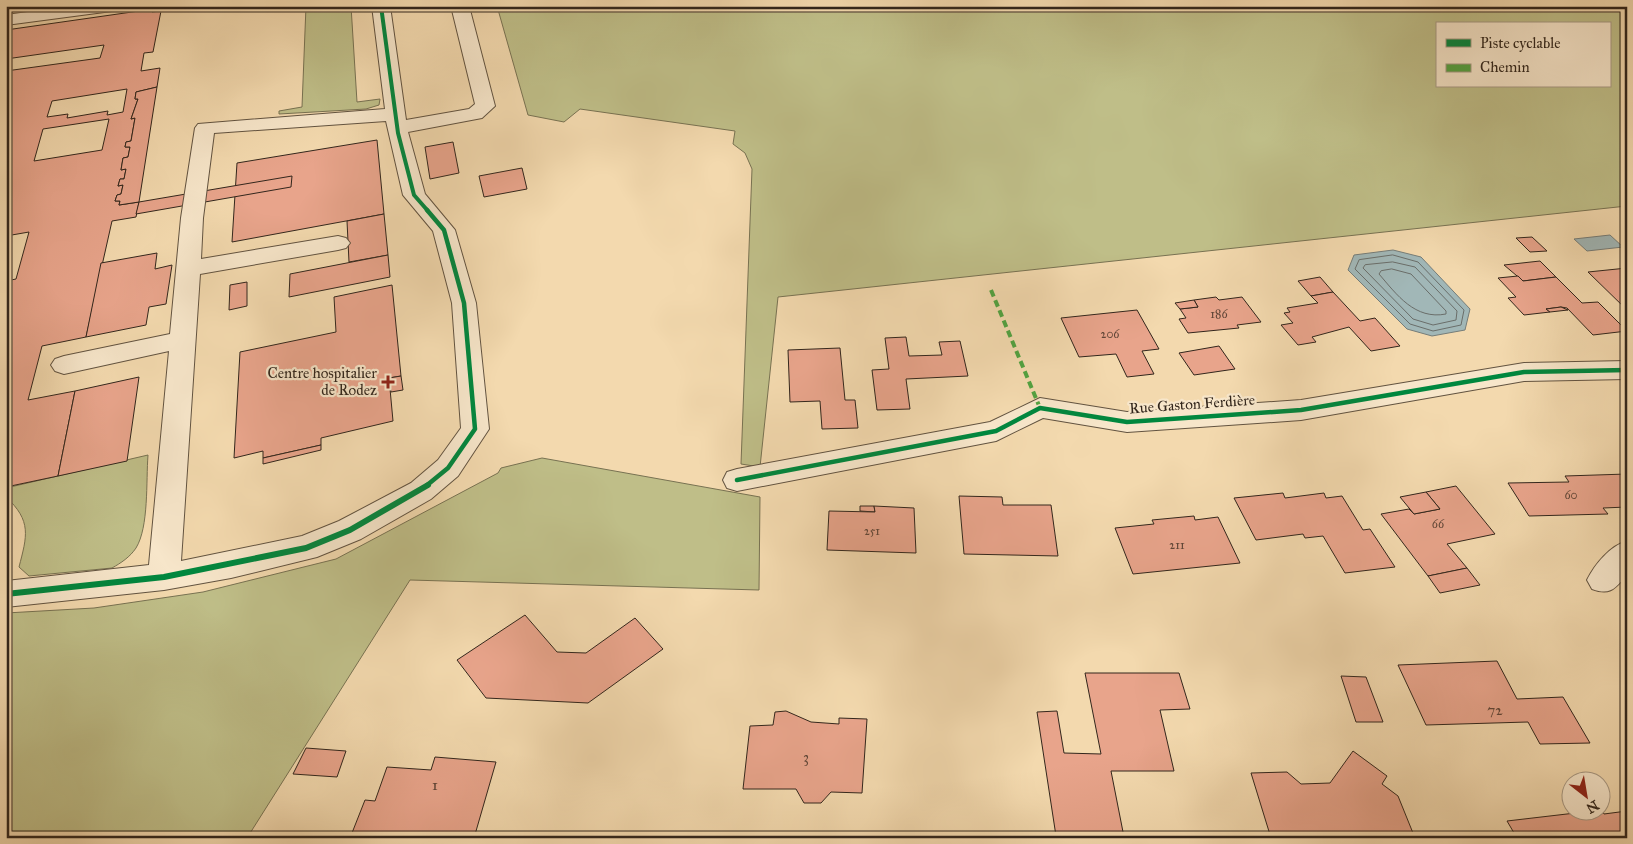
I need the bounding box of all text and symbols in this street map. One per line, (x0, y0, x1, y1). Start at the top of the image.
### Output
legend (1436, 22, 1610, 88)
text: Piste cyclable (1480, 34, 1560, 52)
text: Chemin (1480, 58, 1530, 76)
house number: 186 (1210, 307, 1228, 321)
house number: 206 (1100, 327, 1120, 341)
place label: Centre hospitalier de Rodez (268, 364, 377, 399)
marker: Centre hospitalier de Rodez (381, 375, 395, 389)
street label: Rue Gaston Ferdière (1129, 391, 1255, 417)
house number: 60 (1564, 488, 1578, 502)
house number: 66 (1432, 517, 1445, 531)
house number: 251 (864, 524, 880, 538)
house number: 211 (1169, 538, 1185, 552)
house number: 72 (1487, 701, 1503, 719)
house number: 3 (803, 748, 809, 766)
north arrow (1560, 772, 1610, 822)
house number: 1 (432, 776, 438, 794)
text: N (1583, 796, 1602, 817)

